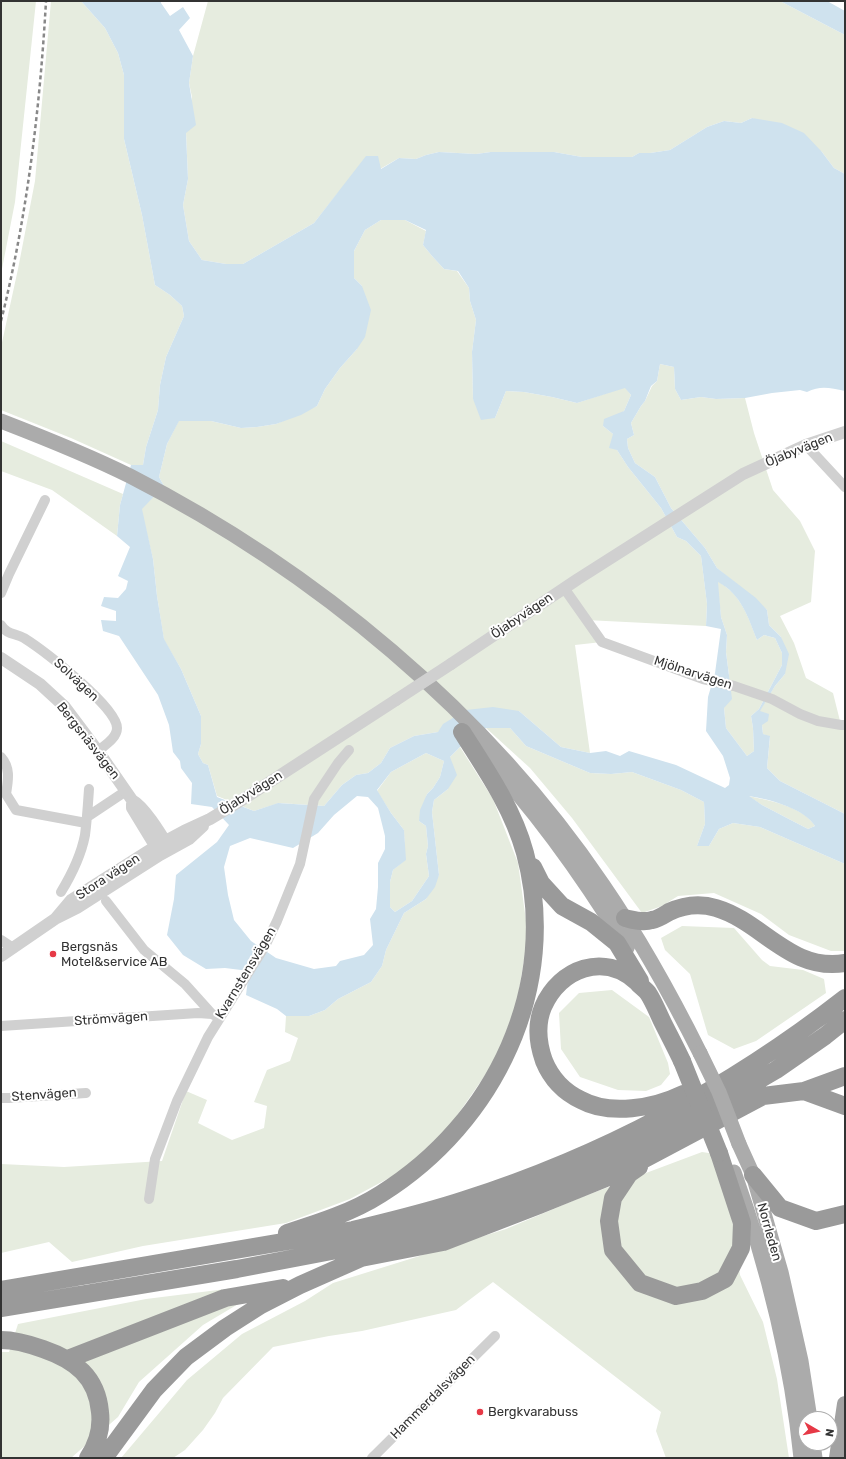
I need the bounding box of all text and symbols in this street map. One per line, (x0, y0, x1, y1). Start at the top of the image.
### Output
street label: Öjabyvägen (763, 429, 835, 471)
street label: Öjabyvägen (488, 590, 556, 642)
street label: Mjölnarvägen (652, 653, 734, 693)
street label: Solvägen (50, 655, 102, 705)
street label: Bergsnäsvägen (53, 699, 123, 783)
street label: Öjabyvägen (217, 768, 285, 818)
street label: Stora vägen (73, 851, 143, 903)
street label: Kvarnstensvägen (212, 924, 280, 1022)
place label: Bergsnäs Motel&service AB (61, 939, 167, 970)
marker: Bergsnäs Motel&service AB (48, 949, 58, 959)
street label: Strömvägen (74, 1009, 148, 1029)
street label: Stenvägen (11, 1085, 77, 1105)
street label: Norrleden (753, 1201, 785, 1263)
street label: Hammerdalsvägen (387, 1351, 479, 1443)
place label: Bergkvarabuss (488, 1404, 578, 1420)
marker: Bergkvarabuss (475, 1407, 485, 1417)
north arrow (798, 1411, 838, 1451)
text: N (822, 1428, 836, 1438)

